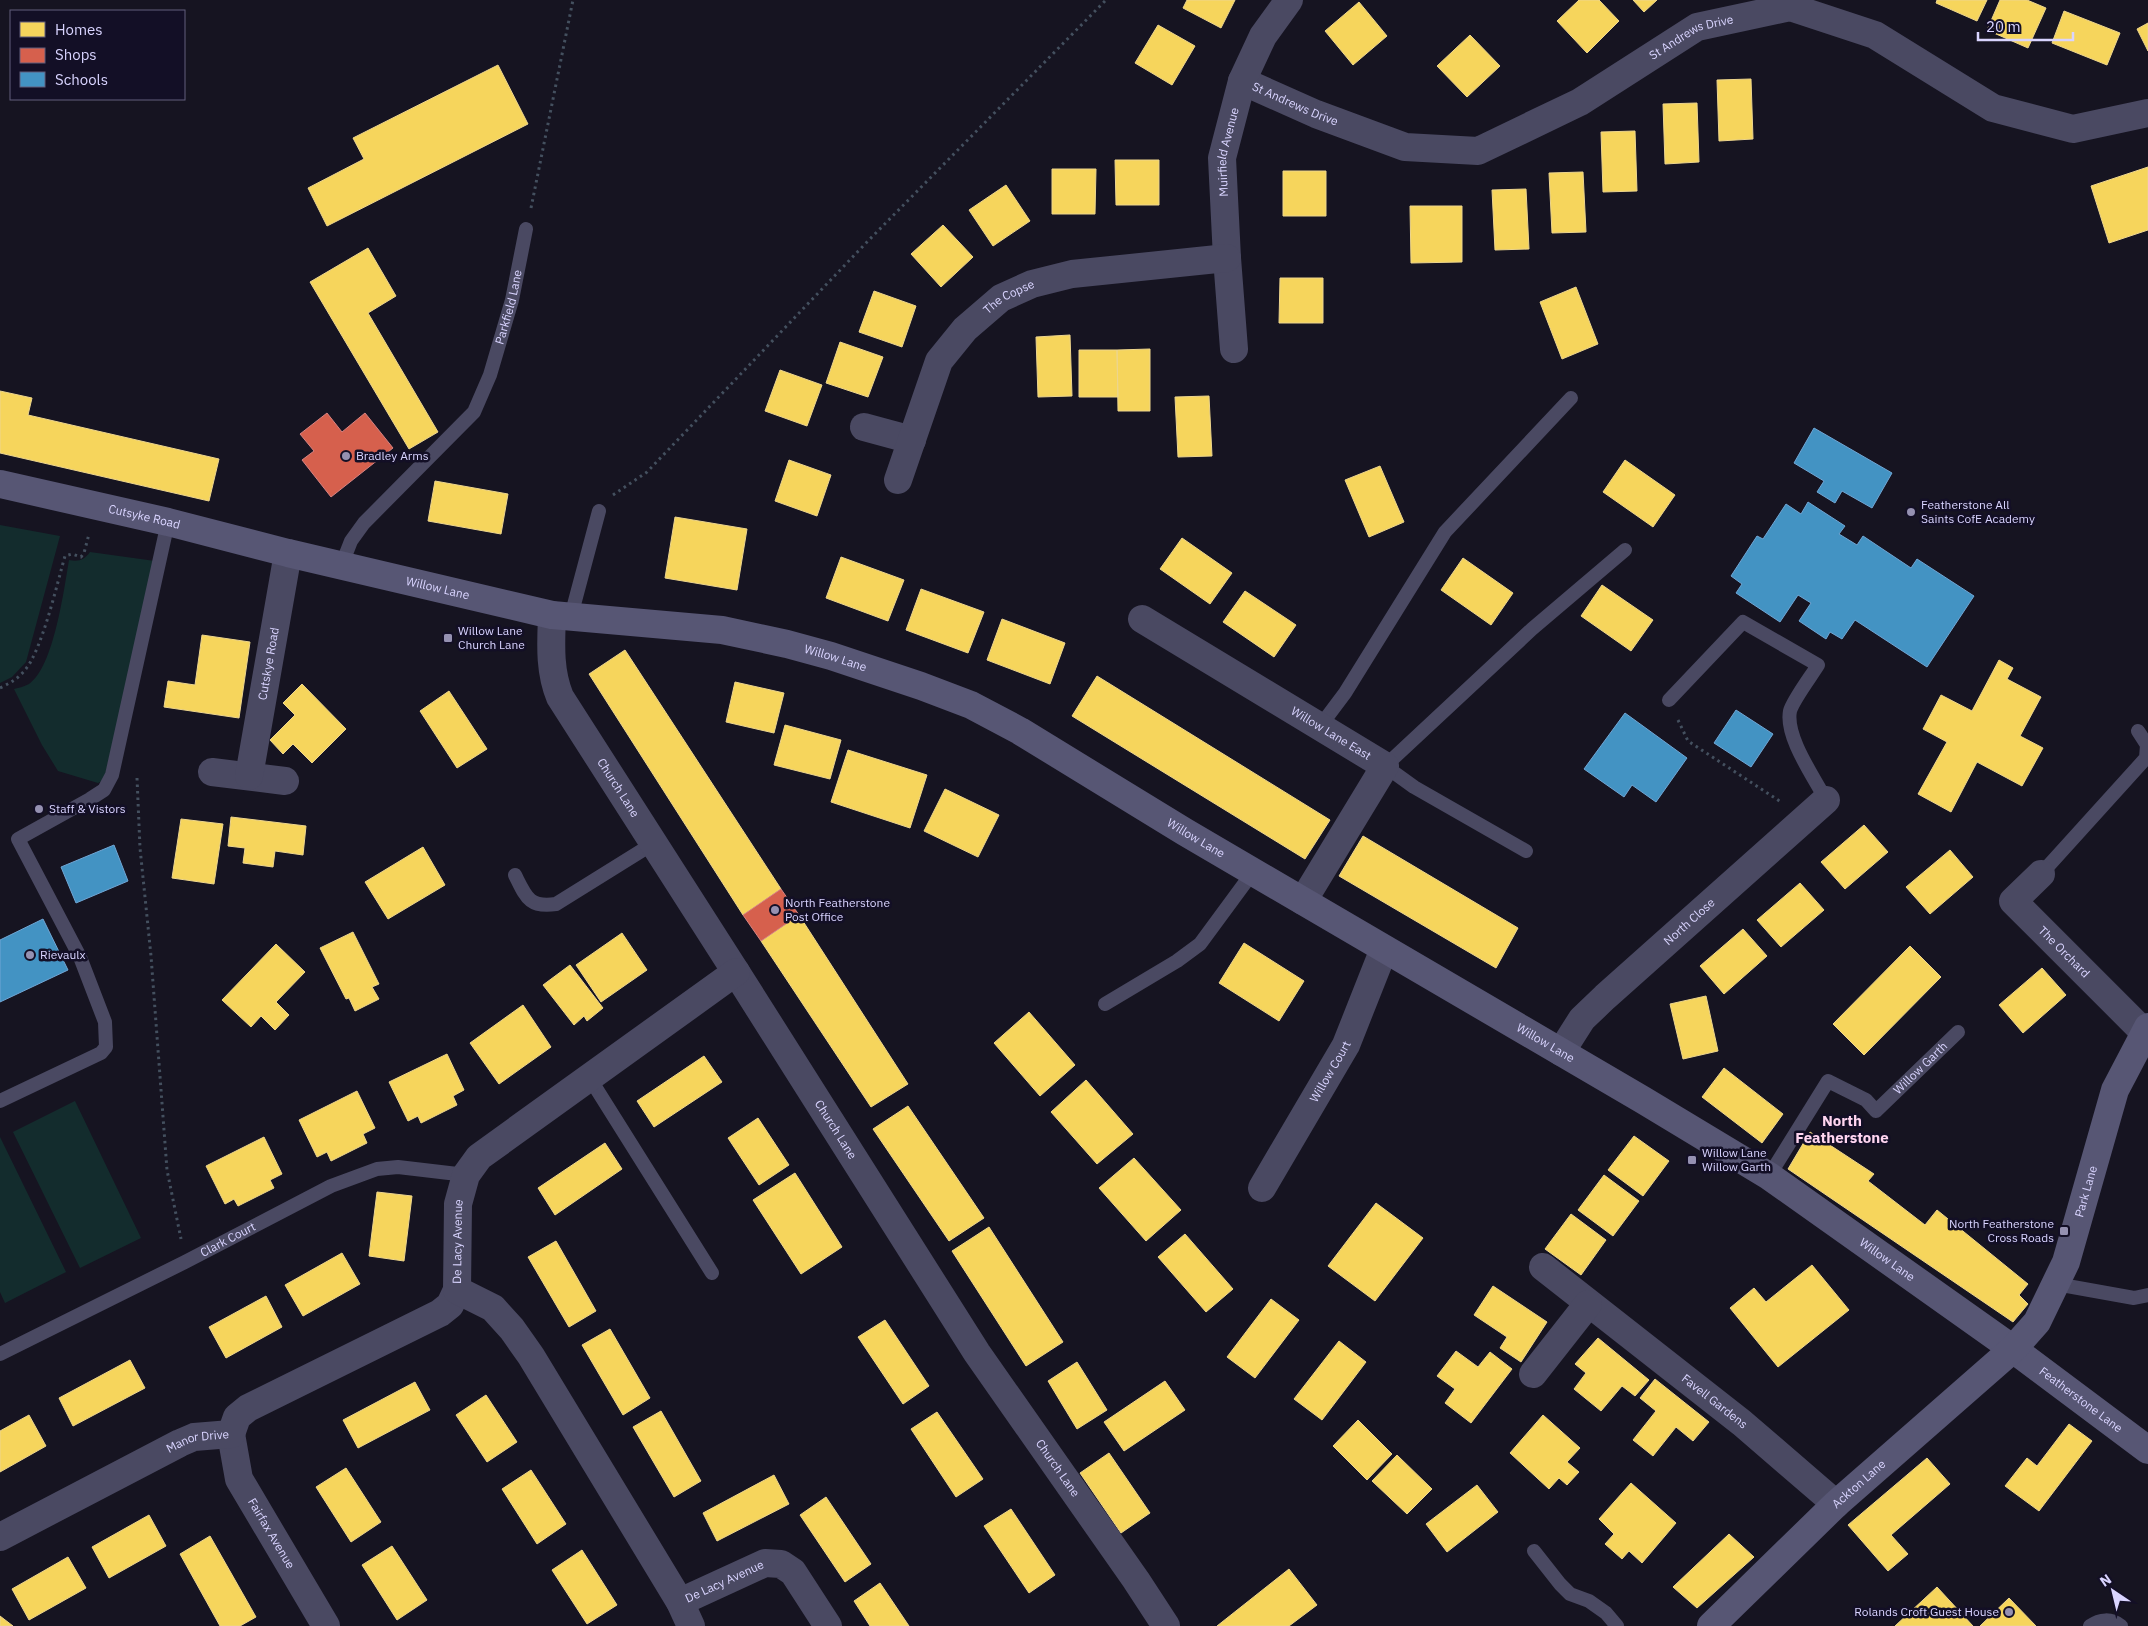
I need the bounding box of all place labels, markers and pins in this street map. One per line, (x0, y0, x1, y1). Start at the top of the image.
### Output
place label: Bradley Arms (356, 448, 429, 463)
marker: Bradley Arms (340, 450, 352, 462)
place label: Featherstone All Saints CofE Academy (1921, 497, 2035, 526)
marker: Featherstone All Saints CofE Academy (1905, 506, 1917, 518)
place label: Willow Lane Church Lane (458, 623, 525, 652)
marker: Willow Lane Church Lane (442, 632, 454, 644)
place label: Staff & Vistors (49, 801, 126, 816)
marker: Staff & Vistors (33, 803, 45, 815)
place label: North Featherstone Post Office (785, 895, 890, 924)
marker: North Featherstone Post Office (769, 904, 781, 916)
place label: Rievaulx (40, 947, 86, 962)
marker: Rievaulx (24, 949, 36, 961)
place label: Willow Lane Willow Garth (1702, 1145, 1771, 1174)
marker: Willow Lane Willow Garth (1686, 1154, 1698, 1166)
place label: North Featherstone Cross Roads (1949, 1216, 2054, 1245)
marker: North Featherstone Cross Roads (2058, 1225, 2070, 1237)
place label: Rolands Croft Guest House (1854, 1604, 1999, 1619)
marker: Rolands Croft Guest House (2003, 1606, 2015, 1618)

